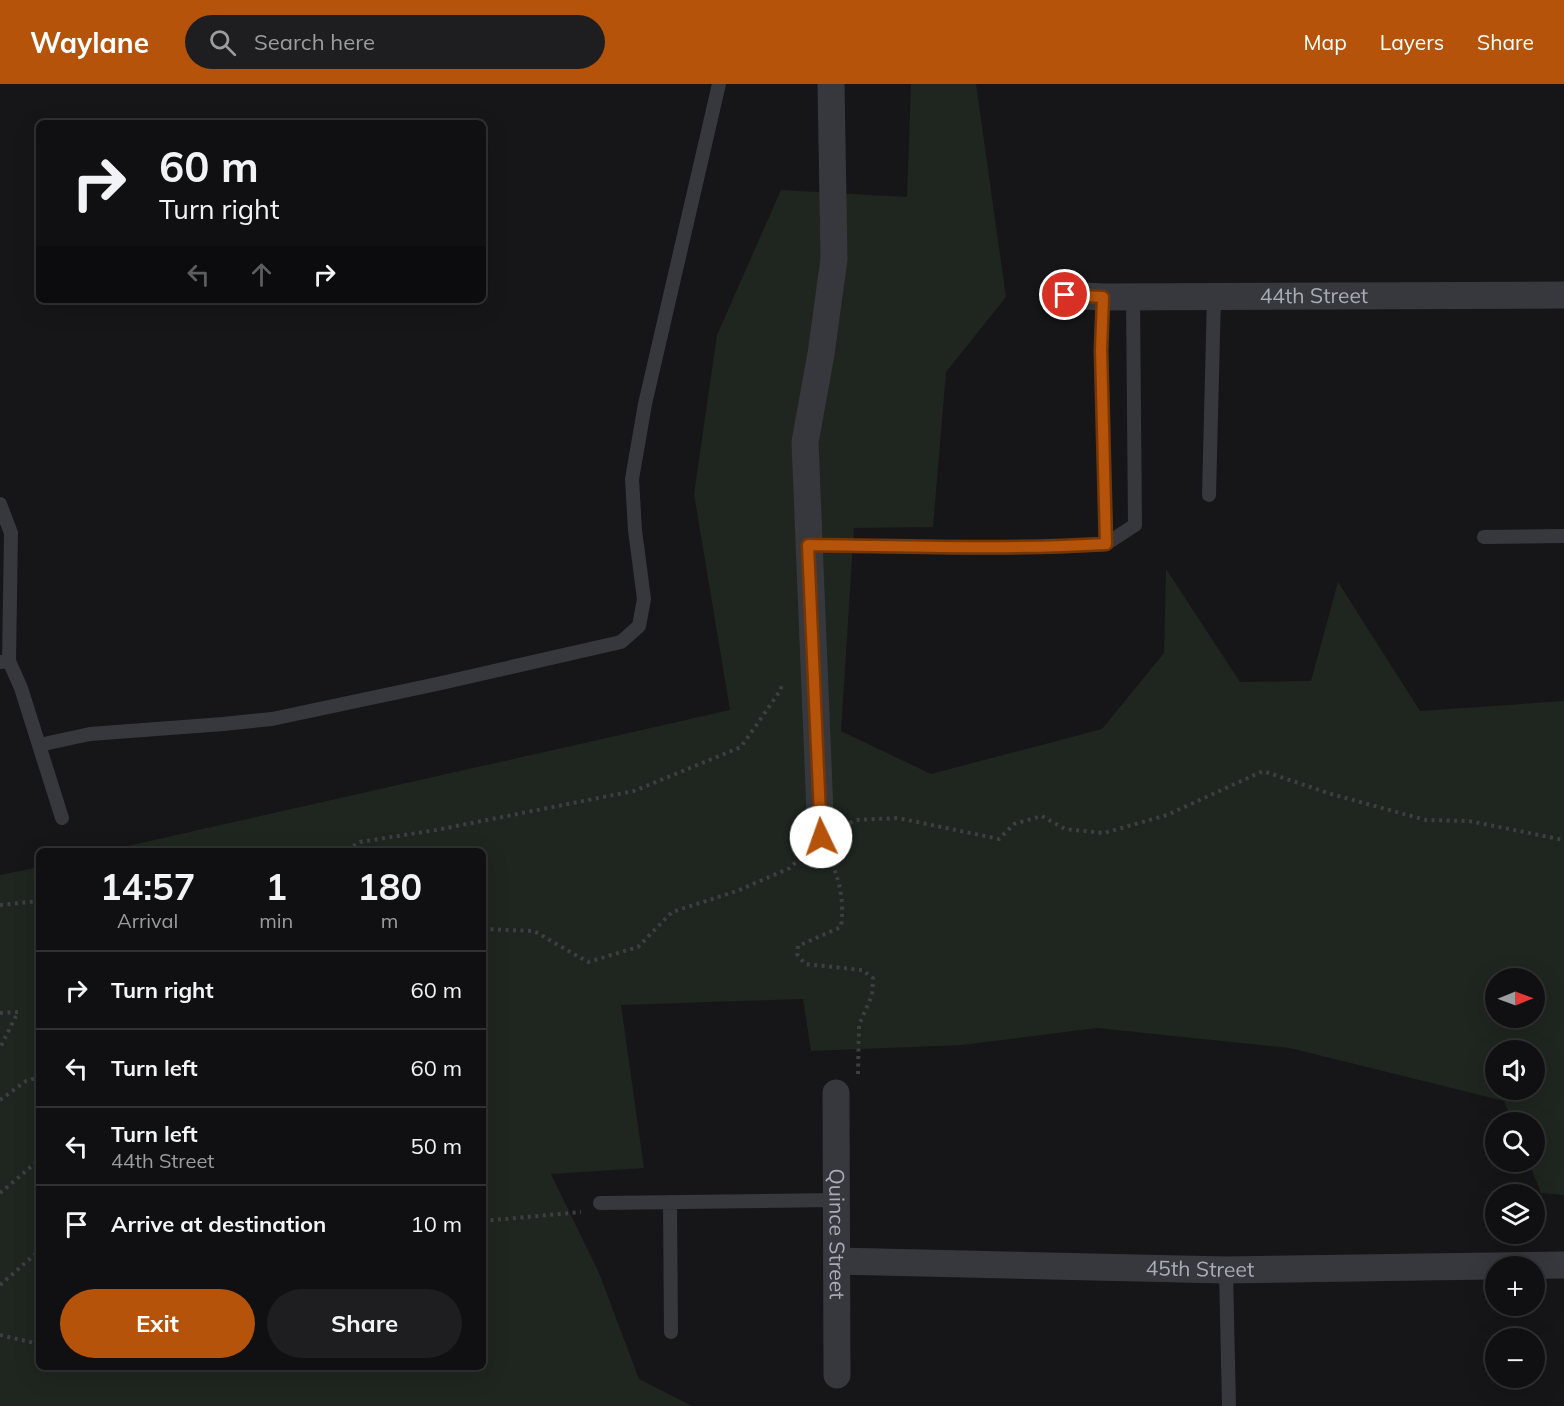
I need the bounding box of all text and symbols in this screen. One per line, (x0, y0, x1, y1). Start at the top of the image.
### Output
search box (185, 15, 605, 69)
text: Waylane (30, 25, 149, 60)
icon: search (206, 26, 239, 59)
text: Search here (254, 28, 375, 56)
text: Map (1304, 29, 1347, 55)
text: Layers (1380, 29, 1444, 55)
text: Share (1477, 29, 1534, 55)
text: 60 m (159, 140, 259, 193)
icon: right (60, 144, 138, 222)
text: Turn right (159, 192, 279, 226)
icon: left (182, 258, 215, 291)
icon: ahead (245, 258, 278, 291)
icon: right (308, 258, 341, 291)
pin (1039, 269, 1090, 320)
icon: arrive (1048, 278, 1081, 311)
street label: 44th Street (1260, 282, 1368, 308)
position arrow (789, 805, 853, 869)
text: 14:57 (100, 864, 195, 909)
text: 1 (265, 864, 287, 909)
text: 180 (357, 864, 422, 909)
text: Arrival (117, 908, 178, 933)
text: min (259, 908, 293, 933)
text: m (381, 908, 398, 933)
north arrow (1485, 968, 1545, 1028)
map controls (1485, 968, 1545, 1388)
icon: right (60, 974, 93, 1007)
text: Turn right (111, 976, 214, 1004)
text: 60 m (411, 976, 462, 1004)
button: sound (1485, 1040, 1545, 1100)
icon: left (60, 1052, 93, 1085)
text: Turn left (111, 1054, 198, 1082)
text: 60 m (411, 1054, 462, 1082)
button: search (1485, 1112, 1545, 1172)
text: Turn left (111, 1120, 198, 1148)
icon: left (60, 1130, 93, 1163)
text: 50 m (411, 1132, 462, 1160)
text: 44th Street (111, 1148, 214, 1173)
street label: Quince Street (824, 1169, 851, 1299)
button: layers (1485, 1184, 1545, 1244)
icon: arrive (60, 1208, 93, 1241)
text: Arrive at destination (111, 1210, 326, 1238)
text: 10 m (411, 1210, 462, 1238)
street label: 45th Street (1145, 1254, 1254, 1282)
button: + (1485, 1256, 1545, 1316)
button: Exit (60, 1289, 255, 1358)
button: Share (267, 1289, 462, 1358)
button: − (1485, 1328, 1545, 1388)

